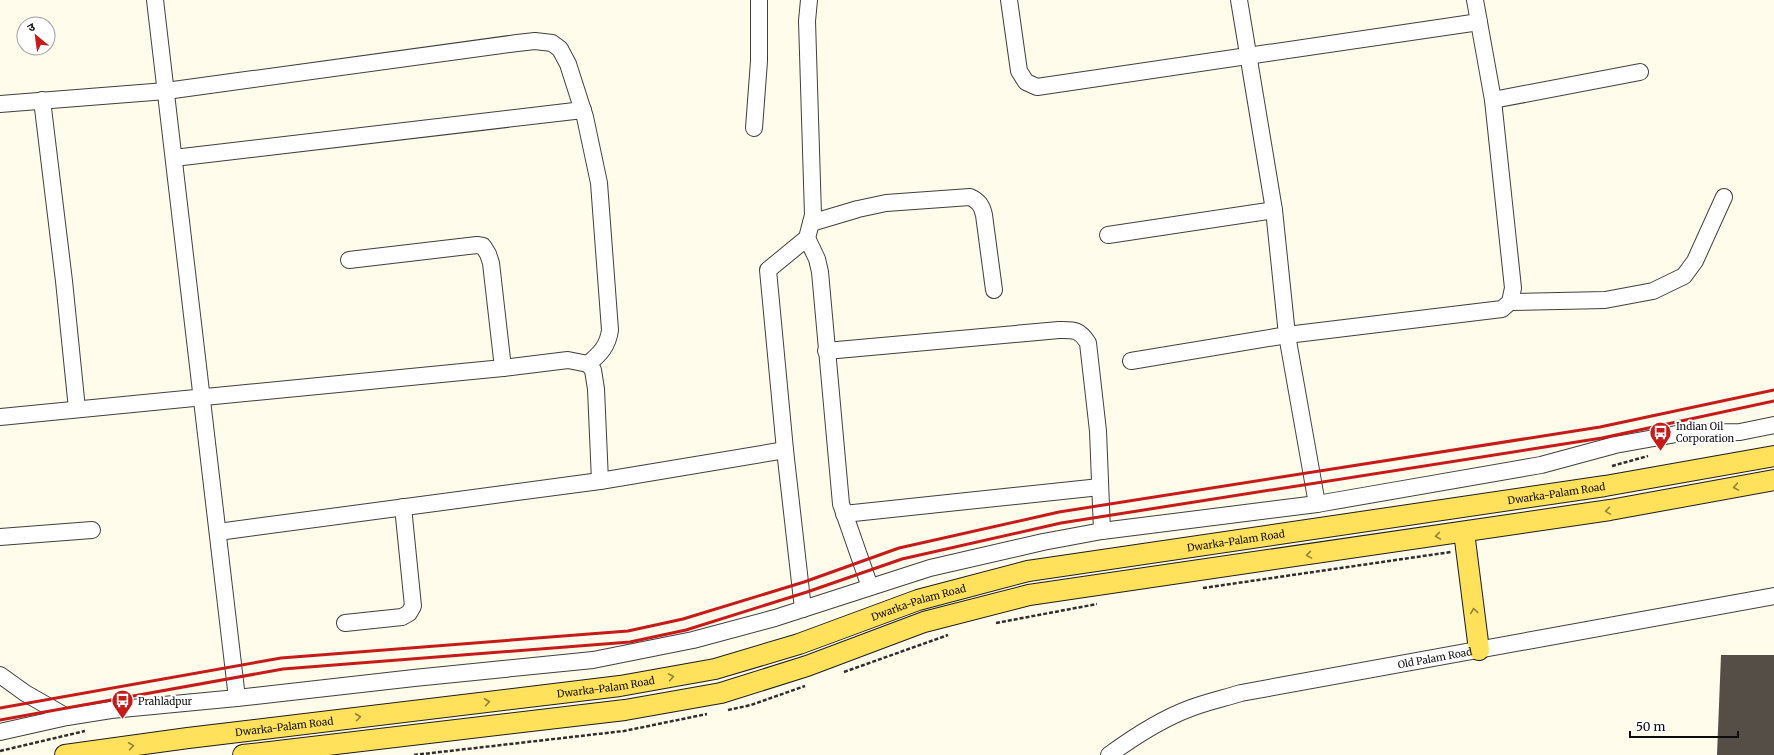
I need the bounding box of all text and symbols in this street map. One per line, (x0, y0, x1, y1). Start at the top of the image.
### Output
north arrow (16, 16, 56, 56)
text: उ (25, 19, 38, 35)
bus stop icon: Indian Oil Corporation (1647, 419, 1673, 452)
place label: Indian Oil Corporation (1676, 420, 1735, 445)
street label: Dwarka-Palam Road (1506, 480, 1606, 507)
one-way arrow (1733, 483, 1739, 491)
one-way arrow (1605, 506, 1611, 514)
street label: Dwarka-Palam Road (1186, 527, 1285, 554)
one-way arrow (1435, 531, 1441, 540)
one-way arrow (1306, 550, 1312, 559)
street label: Dwarka-Palam Road (869, 581, 967, 623)
one-way arrow (1470, 608, 1479, 615)
street label: Old Palam Road (1397, 645, 1473, 671)
street label: Dwarka-Palam Road (556, 673, 656, 700)
one-way arrow (668, 673, 674, 681)
bus stop icon: Prahladpur (109, 688, 135, 721)
place label: Prahladpur (138, 695, 193, 708)
one-way arrow (484, 698, 490, 707)
one-way arrow (355, 713, 361, 722)
scale bar (1630, 713, 1738, 739)
street label: Dwarka-Palam Road (234, 714, 334, 739)
text: 50 m (1636, 719, 1665, 734)
one-way arrow (128, 742, 134, 751)

